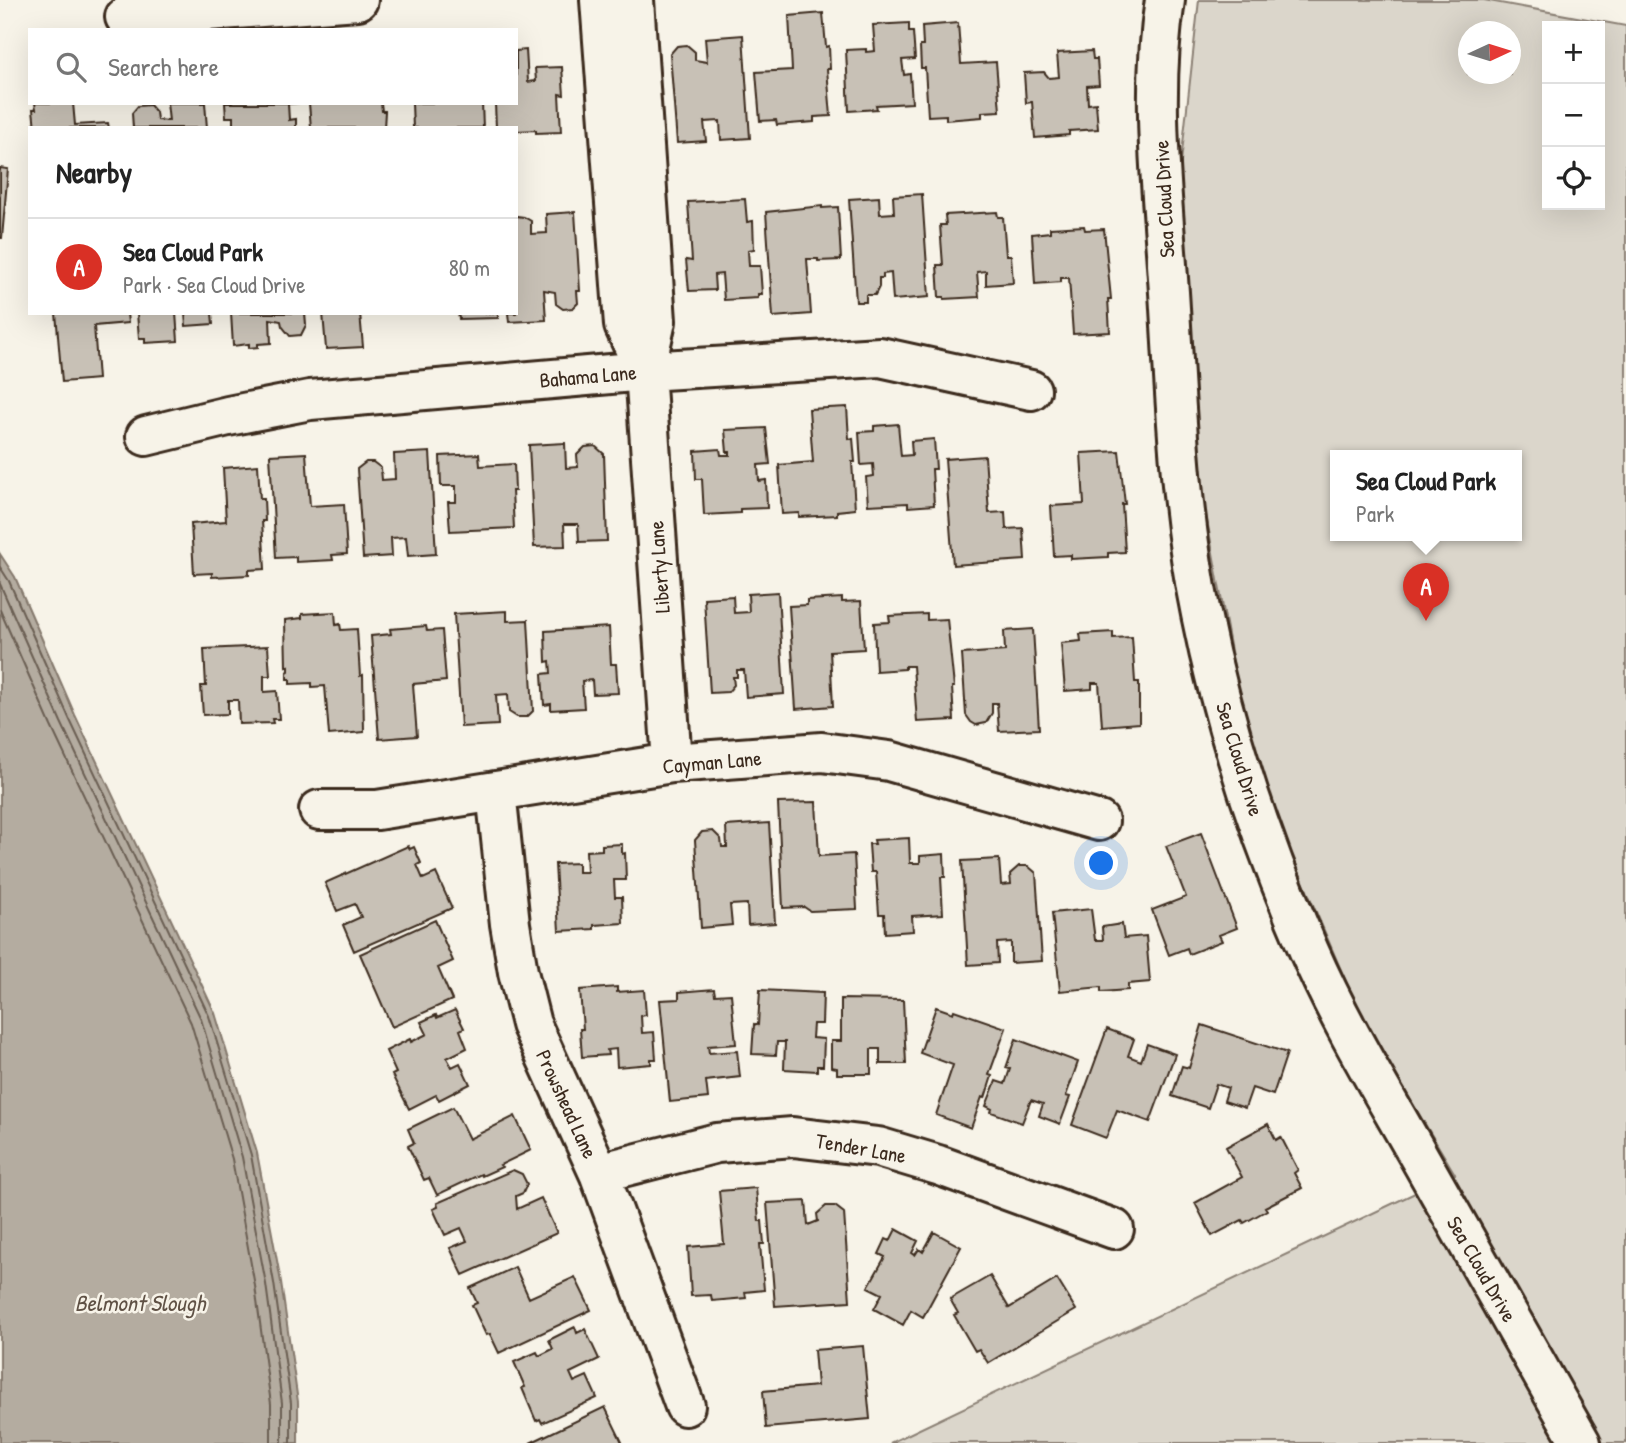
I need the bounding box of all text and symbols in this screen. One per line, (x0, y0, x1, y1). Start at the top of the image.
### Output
north arrow (1458, 21, 1521, 84)
map controls (1542, 21, 1605, 210)
button: + (1542, 21, 1605, 84)
search box (28, 28, 518, 105)
icon: search (52, 48, 90, 86)
text: Search here (108, 49, 219, 84)
button: − (1542, 84, 1605, 147)
street label: Sea Cloud Drive (1146, 140, 1182, 258)
button: locate (1542, 147, 1605, 210)
text: Nearby (56, 152, 132, 192)
text: Sea Cloud Park (123, 234, 263, 269)
text: A (73, 252, 85, 283)
text: 80 m (449, 252, 490, 283)
text: Park · Sea Cloud Drive (123, 269, 305, 300)
street label: Bahama Lane (538, 357, 638, 395)
popup (1330, 450, 1522, 541)
text: Sea Cloud Park (1356, 463, 1496, 498)
text: Park (1356, 498, 1394, 529)
street label: Liberty Lane (641, 520, 677, 614)
pin: A (1403, 563, 1449, 621)
street label: Sea Cloud Drive (1209, 699, 1271, 819)
street label: Cayman Lane (661, 743, 763, 781)
your location (1084, 846, 1118, 880)
street label: Prowshead Lane (529, 1045, 605, 1163)
street label: Tender Lane (814, 1126, 908, 1170)
street label: Sea Cloud Drive (1440, 1211, 1524, 1327)
water label: Belmont Slough (75, 1287, 207, 1319)

